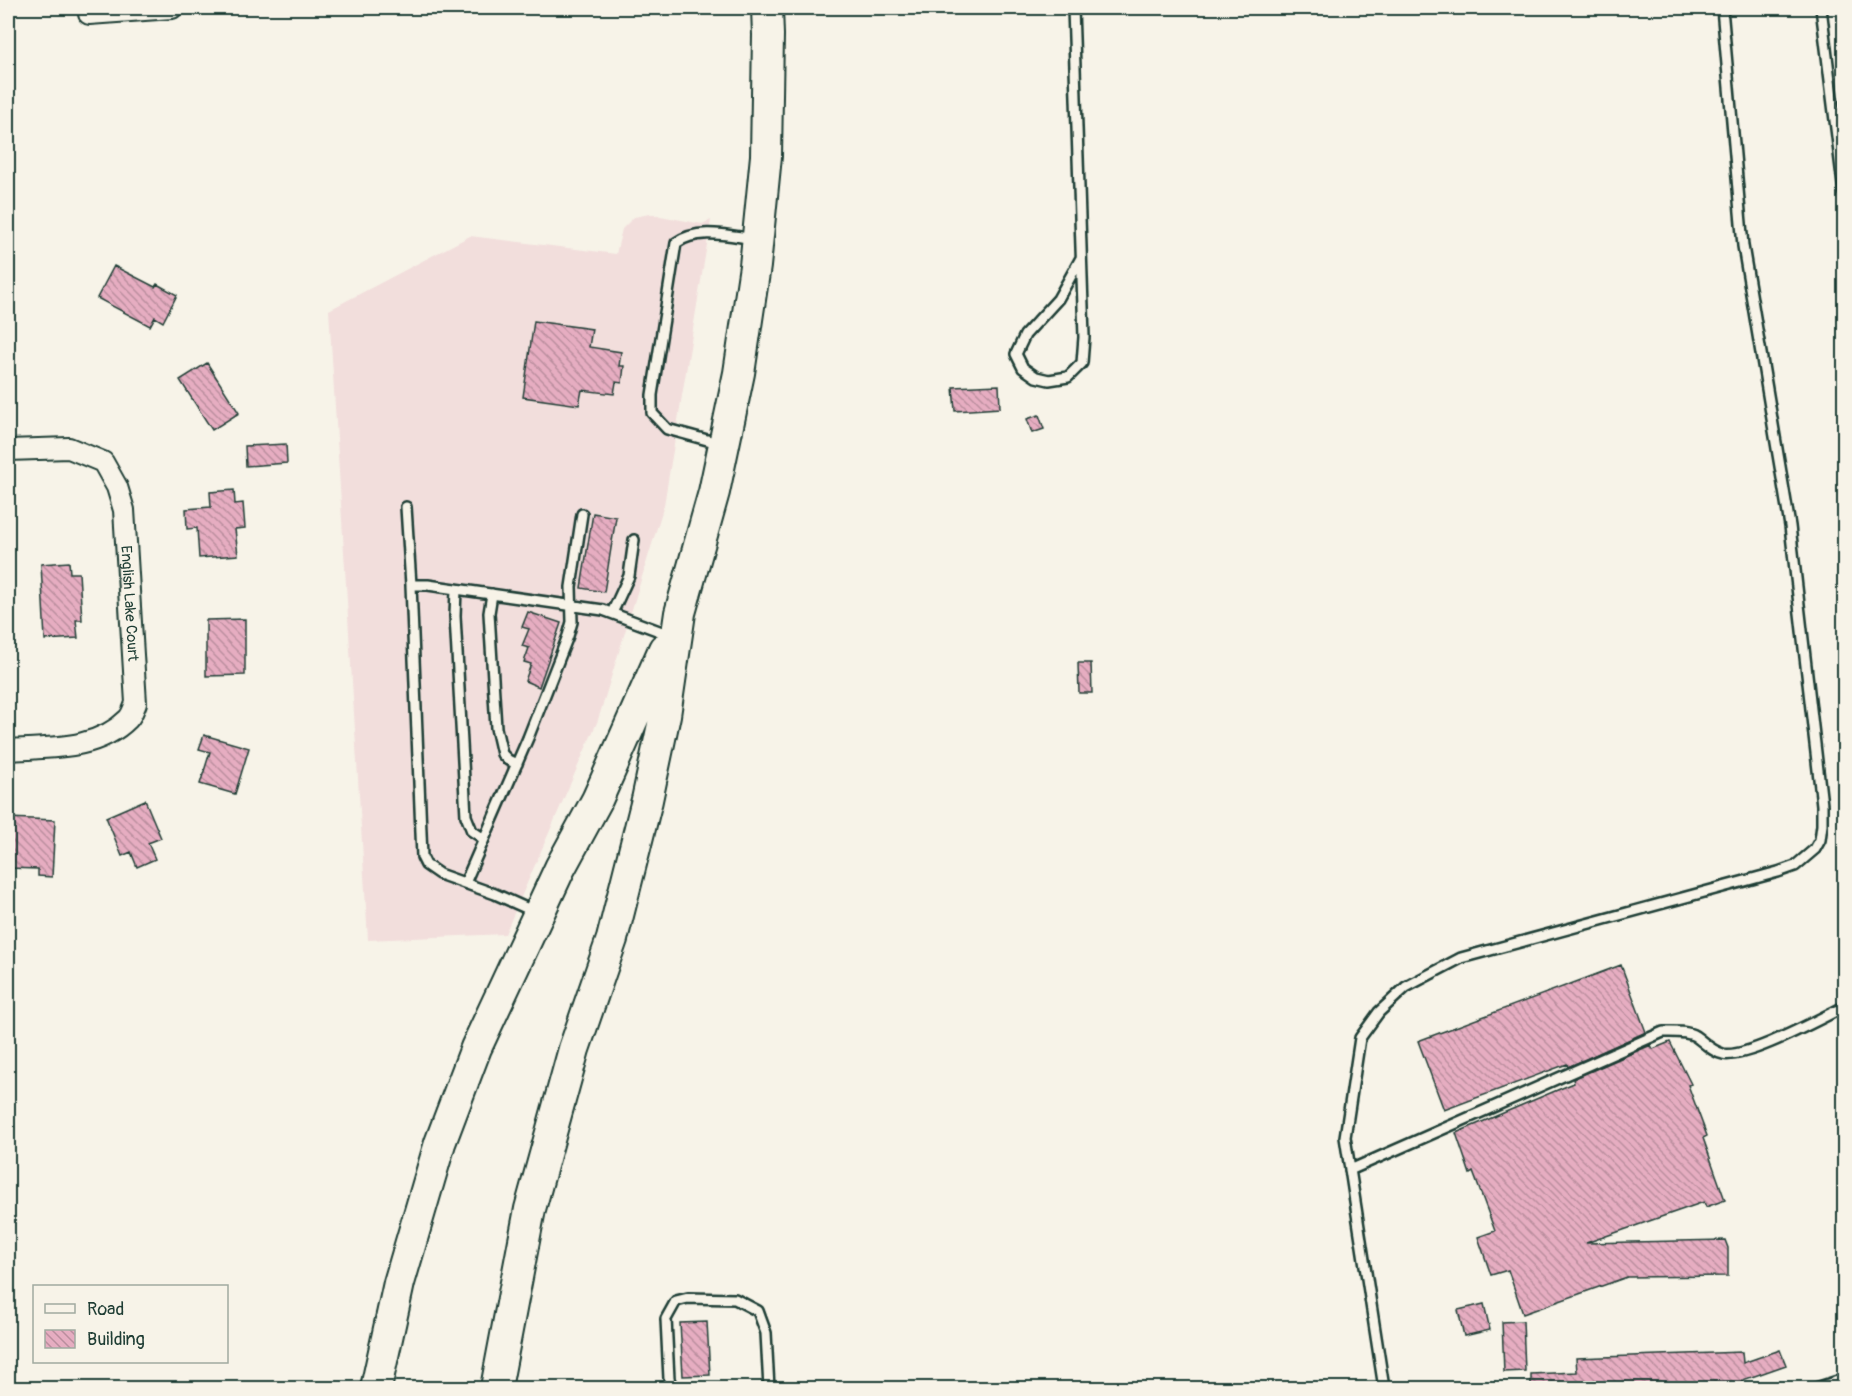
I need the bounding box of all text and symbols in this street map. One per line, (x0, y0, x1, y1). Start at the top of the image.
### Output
street label: English Lake Court (116, 545, 142, 663)
legend (33, 1285, 228, 1363)
text: Road (87, 1298, 124, 1321)
text: Building (87, 1328, 145, 1351)

